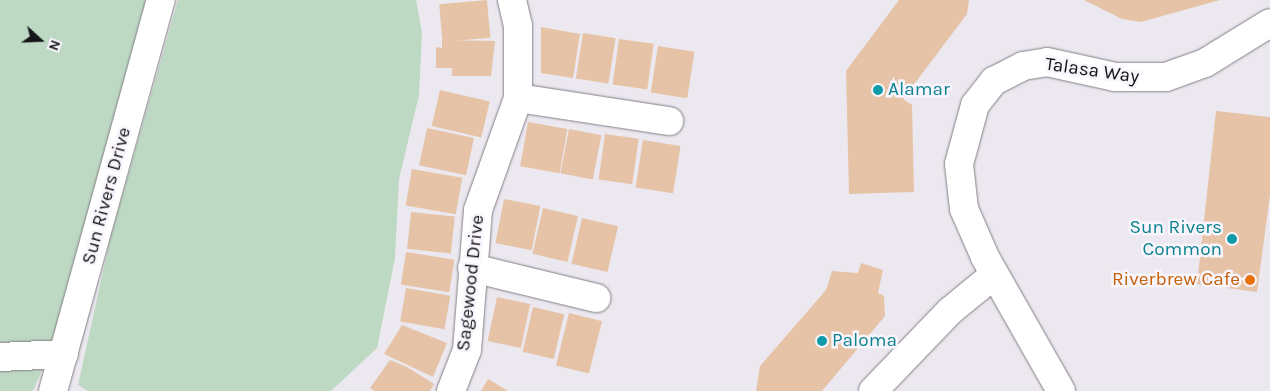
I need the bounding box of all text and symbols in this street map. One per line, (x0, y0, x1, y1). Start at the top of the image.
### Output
north arrow (15, 15, 65, 65)
text: N (45, 38, 64, 53)
street label: Talasa Way (1044, 53, 1140, 89)
place label: Alamar (888, 79, 950, 101)
marker: Alamar (872, 84, 884, 96)
street label: Sun Rivers Drive (78, 125, 136, 267)
street label: Sagewood Drive (452, 214, 490, 352)
place label: Sun Rivers Common (1130, 217, 1222, 261)
marker: Sun Rivers Common (1226, 233, 1238, 245)
place label: Riverbrew Cafe (1112, 269, 1240, 291)
marker: Riverbrew Cafe (1244, 274, 1256, 286)
place label: Paloma (832, 330, 897, 352)
marker: Paloma (816, 335, 828, 347)

